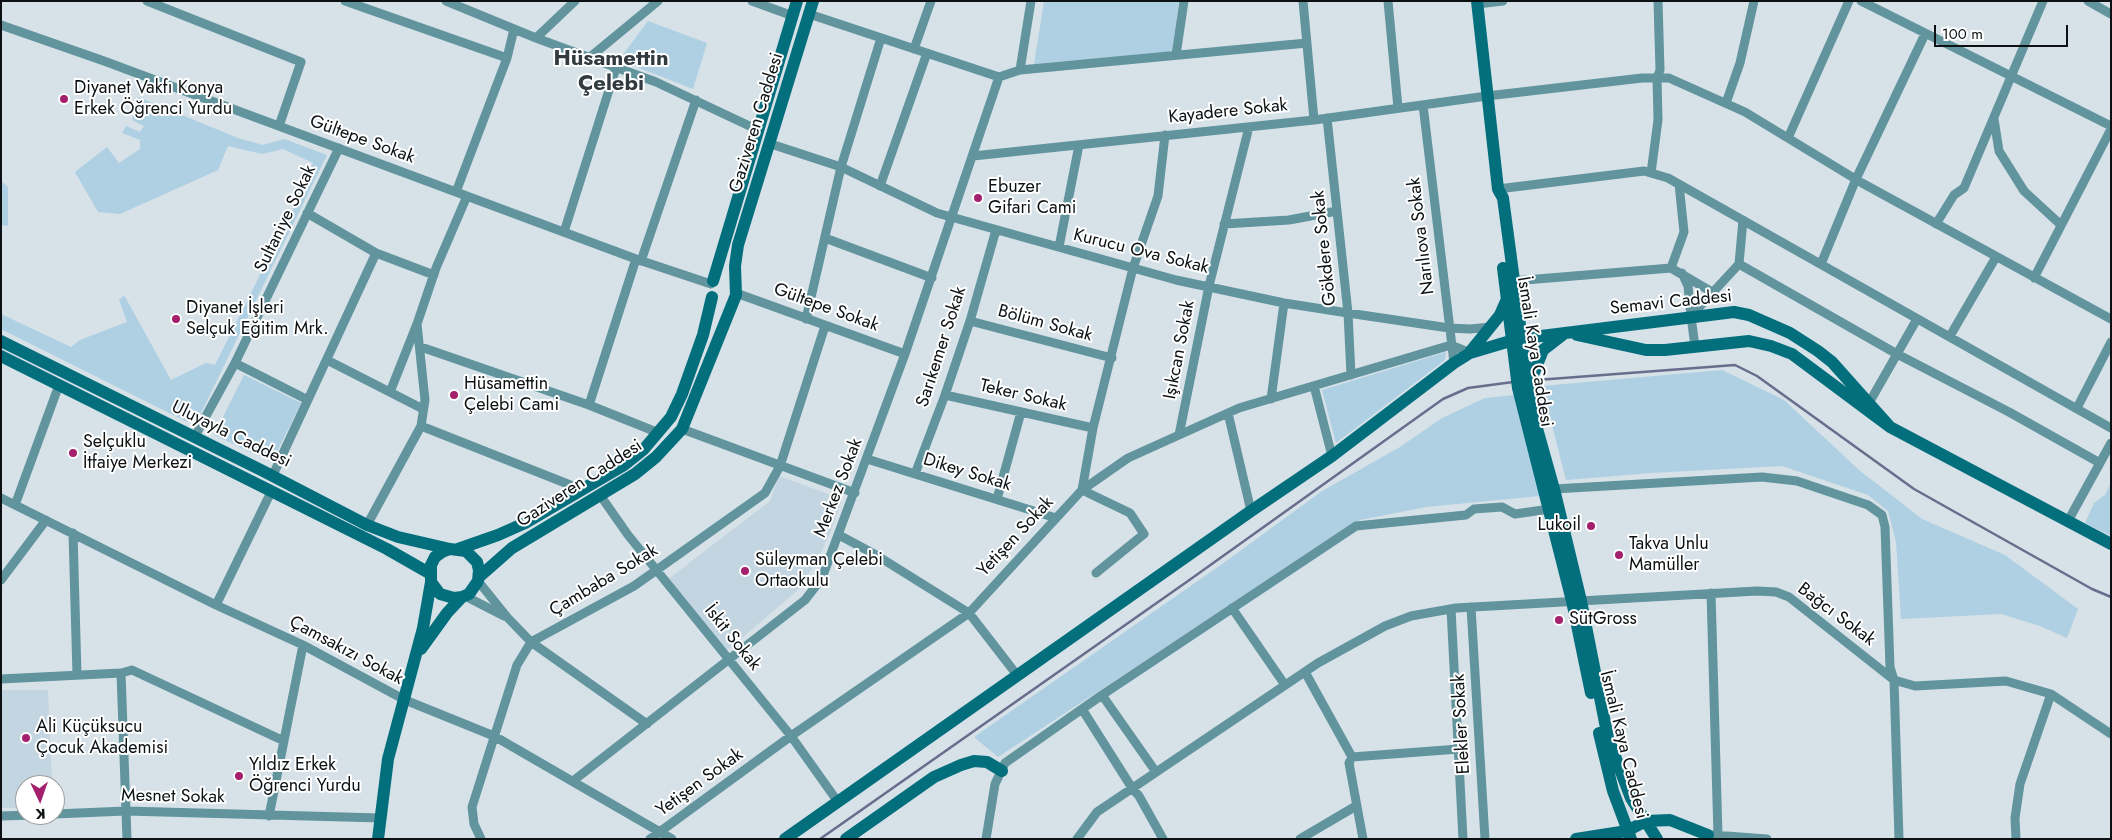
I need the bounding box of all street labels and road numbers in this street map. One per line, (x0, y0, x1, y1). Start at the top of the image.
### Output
street label: Gaziveren Caddesi (725, 50, 789, 196)
street label: Kayadere Sokak (1167, 95, 1289, 129)
street label: Gültepe Sokak (307, 111, 417, 169)
street label: Sultaniye Sokak (251, 162, 321, 276)
street label: Narılıova Sokak (1404, 176, 1440, 296)
street label: Gökdere Sokak (1308, 189, 1342, 307)
street label: Kurucu Ova Sokak (1071, 225, 1211, 279)
street label: İsmali Kaya Caddesi (1511, 275, 1557, 429)
street label: Gültepe Sokak (771, 279, 881, 337)
street label: Sarıkemer Sokak (912, 284, 972, 410)
street label: Semavi Caddesi (1609, 286, 1733, 320)
street label: Işıkcan Sokak (1160, 299, 1200, 401)
street label: Bölüm Sokak (995, 301, 1095, 347)
street label: Teker Sokak (977, 376, 1069, 416)
street label: Uluyayla Caddesi (168, 397, 294, 473)
street label: Gaziveren Caddesi (513, 435, 647, 533)
street label: Merkez Sokak (810, 435, 868, 541)
street label: Dikey Sokak (920, 449, 1014, 497)
street label: Yetişen Sokak (973, 492, 1059, 582)
street label: Çambaba Sokak (546, 540, 662, 622)
street label: Bağcı Sokak (1793, 579, 1879, 651)
street label: İskit Sokak (699, 601, 765, 675)
street label: Çamsakızı Sokak (285, 612, 407, 690)
street label: İsmali Kaya Caddesi (1594, 669, 1652, 821)
street label: Elekler Sokak (1449, 673, 1475, 775)
street label: Yetişen Sokak (652, 744, 748, 822)
street label: Mesnet Sokak (121, 785, 225, 809)

